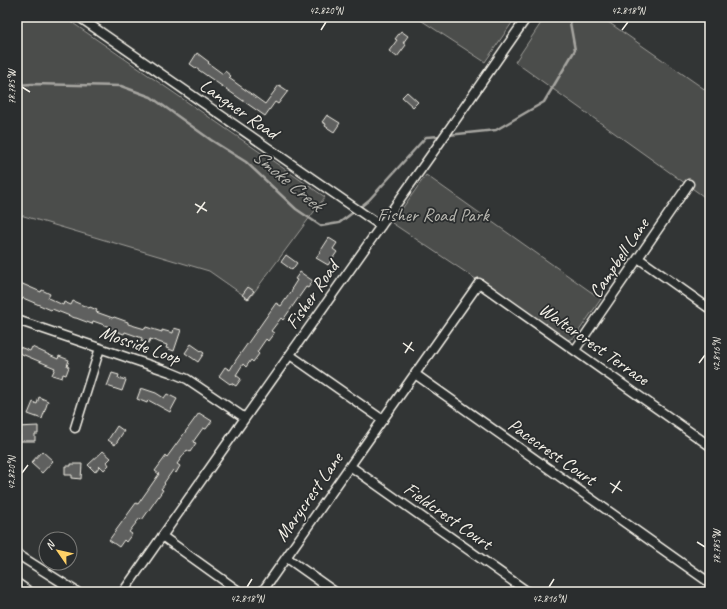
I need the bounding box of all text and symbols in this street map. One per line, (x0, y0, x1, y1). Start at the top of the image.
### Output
text: 42.820°N (309, 4, 345, 17)
text: 42.818°N (611, 4, 647, 17)
text: 78.785°W (5, 68, 18, 104)
street label: Langner Road (195, 73, 286, 147)
water label: Smoke Creek (248, 143, 331, 219)
park label: Fisher Road Park (377, 203, 491, 227)
street label: Campbell Lane (584, 212, 655, 303)
street label: Fisher Road (280, 253, 346, 334)
street label: Waltercrest Terrace (534, 297, 655, 392)
street label: Mosside Loop (96, 320, 184, 370)
text: 42.816°N (710, 336, 723, 372)
street label: Pacecrest Court (503, 413, 602, 492)
street label: Marycrest Lane (270, 446, 350, 546)
text: 42.820°N (5, 454, 18, 490)
street label: Fieldcrest Court (399, 477, 498, 556)
text: 78.785°W (710, 528, 723, 564)
north arrow (38, 531, 78, 571)
text: N (42, 537, 59, 552)
text: 42.818°N (230, 592, 266, 605)
text: 42.816°N (532, 592, 568, 605)

